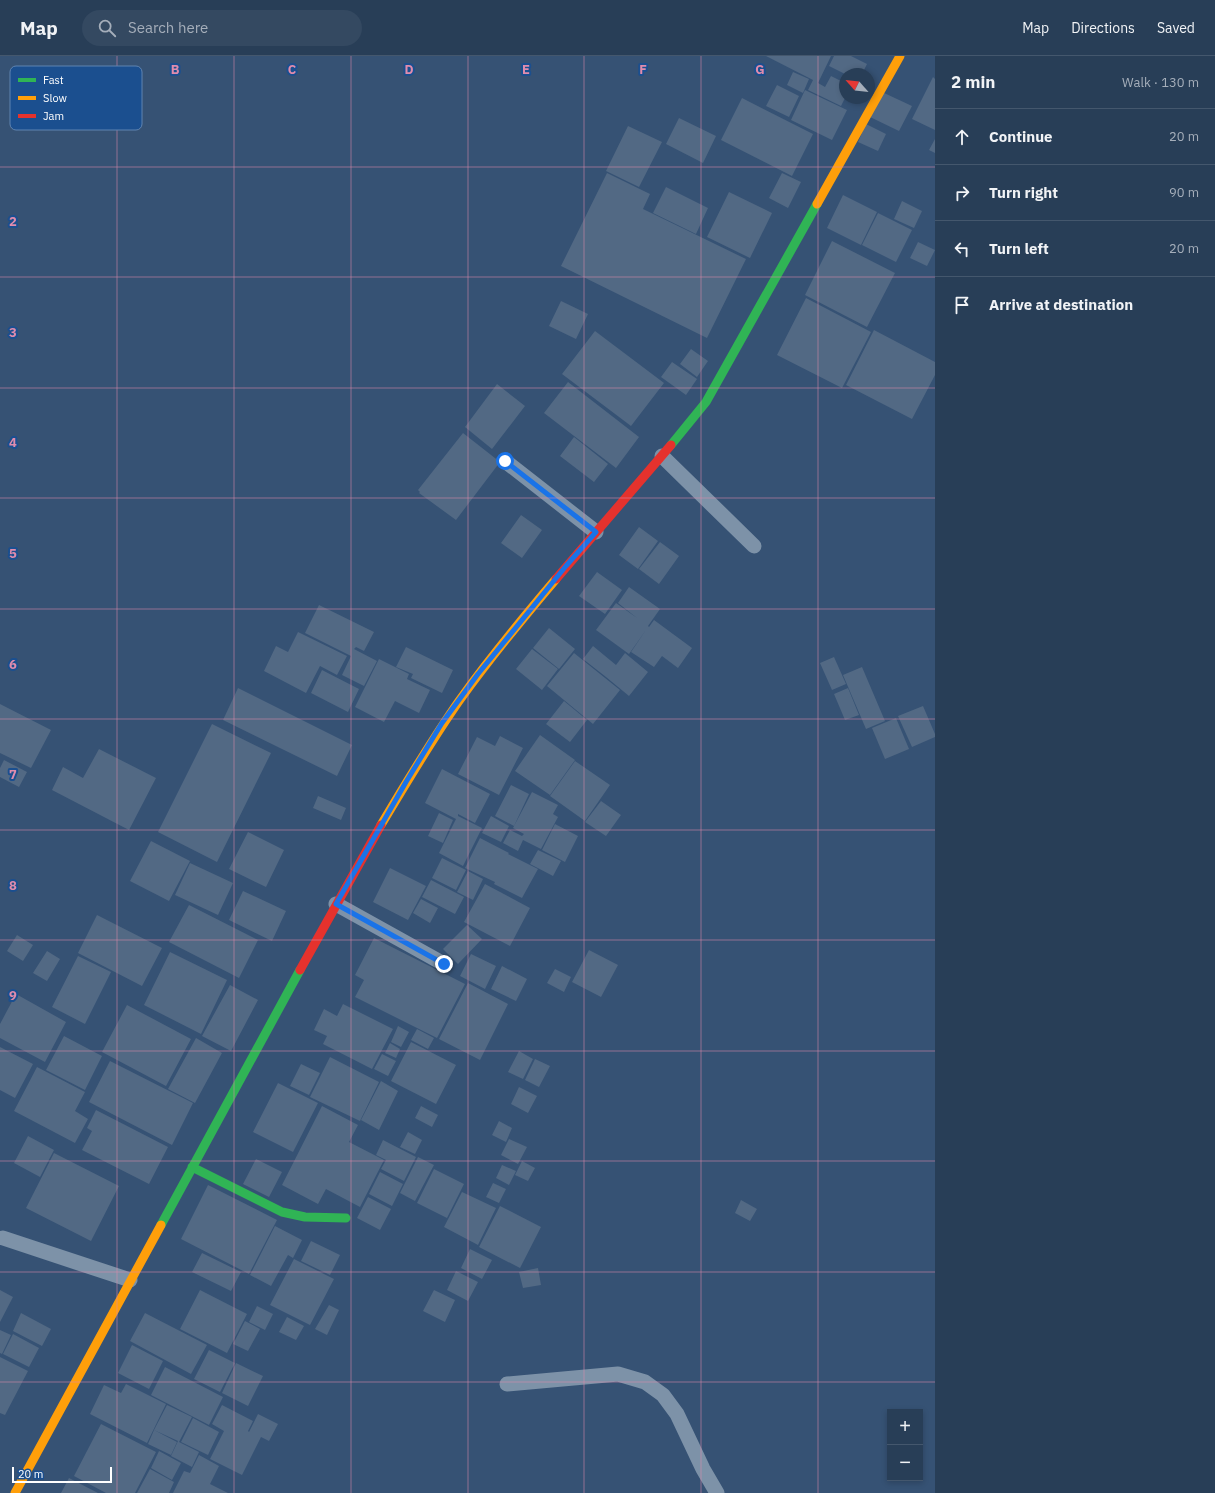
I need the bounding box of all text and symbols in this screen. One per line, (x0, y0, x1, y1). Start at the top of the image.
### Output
search box (82, 10, 362, 46)
text: Map (20, 16, 58, 40)
icon: search (96, 17, 118, 39)
text: Search here (128, 18, 208, 37)
text: Map (1022, 19, 1049, 37)
text: Directions (1071, 19, 1135, 37)
text: Saved (1157, 19, 1195, 37)
text: B (171, 61, 180, 78)
text: C (288, 61, 297, 78)
text: D (404, 61, 414, 78)
text: E (522, 61, 530, 78)
text: F (639, 61, 647, 78)
text: G (755, 61, 765, 78)
legend (10, 66, 142, 130)
north arrow (839, 68, 875, 104)
text: 2 min (951, 71, 995, 93)
text: Fast (43, 73, 64, 87)
text: Walk · 130 m (1122, 74, 1199, 91)
text: Slow (43, 91, 67, 105)
text: Jam (43, 109, 64, 123)
icon: ahead (951, 126, 973, 148)
text: Continue (989, 127, 1053, 146)
text: 20 m (1169, 128, 1199, 145)
icon: right (951, 182, 973, 204)
text: Turn right (989, 183, 1058, 202)
text: 90 m (1169, 184, 1199, 201)
text: 2 (9, 213, 17, 230)
icon: left (951, 238, 973, 260)
text: Turn left (989, 239, 1049, 258)
text: 20 m (1169, 240, 1199, 257)
icon: arrive (951, 294, 973, 316)
text: Arrive at destination (989, 295, 1133, 314)
text: 3 (9, 324, 17, 341)
text: 4 (9, 434, 17, 451)
route start (496, 452, 514, 470)
text: 5 (9, 545, 17, 562)
text: 6 (9, 656, 17, 673)
text: 7 (9, 766, 17, 783)
text: 8 (9, 877, 17, 894)
route end (435, 955, 453, 973)
text: 9 (9, 987, 17, 1004)
map controls (887, 1409, 923, 1481)
button: + (887, 1409, 923, 1445)
button: − (887, 1445, 923, 1481)
scale bar (12, 1465, 112, 1484)
text: 20 m (18, 1467, 43, 1481)

